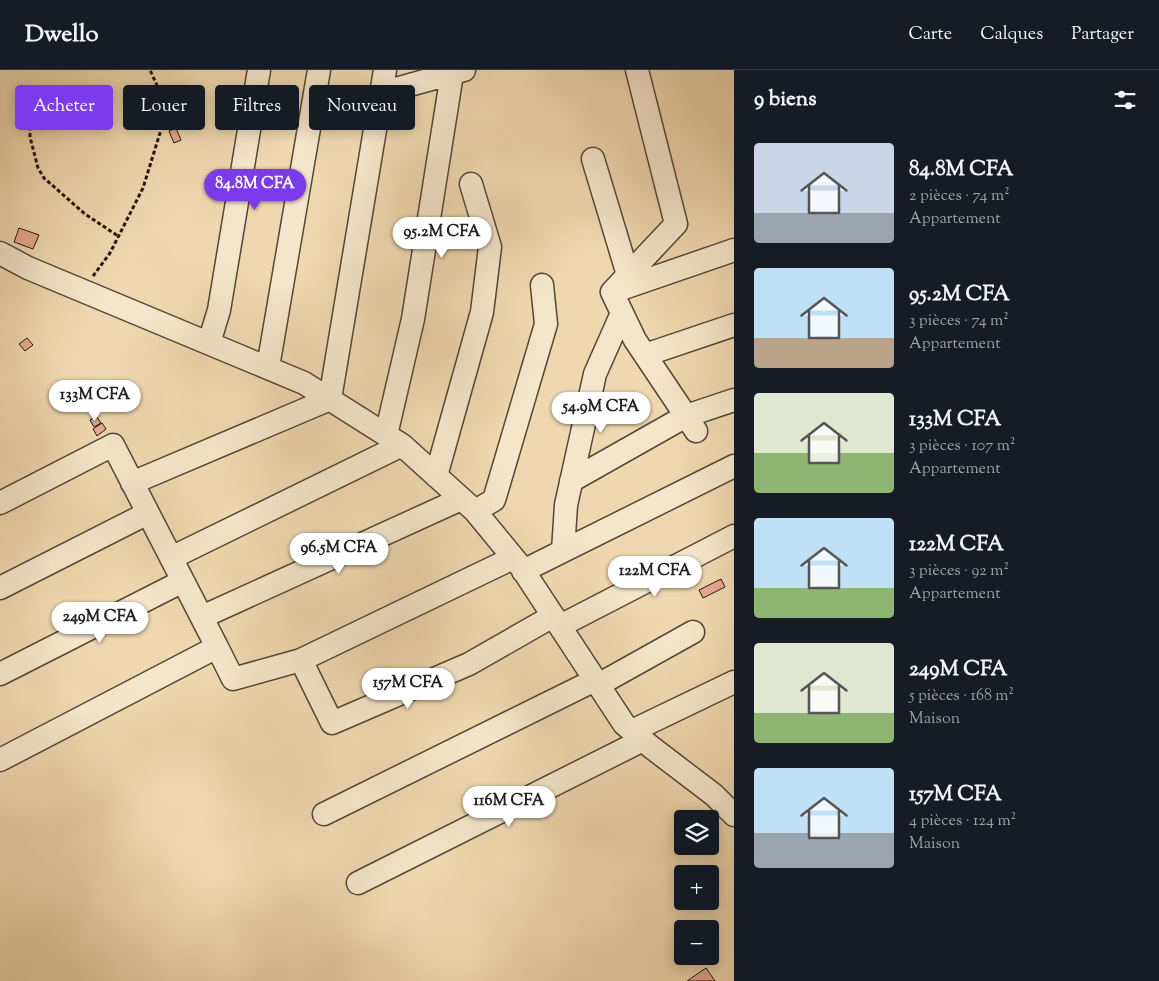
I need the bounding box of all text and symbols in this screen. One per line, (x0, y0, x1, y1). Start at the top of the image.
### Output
text: Dwello (25, 18, 99, 52)
text: Carte (909, 22, 952, 48)
text: Calques (980, 22, 1043, 48)
text: Partager (1071, 22, 1134, 48)
chip: Acheter (15, 85, 113, 130)
chip: Louer (123, 85, 205, 130)
chip: Filtres (215, 85, 299, 130)
chip: Nouveau (309, 85, 415, 130)
text: 9 biens (754, 85, 816, 115)
icon: filters (1111, 86, 1139, 114)
text: 84.8M CFA (909, 155, 1014, 185)
icon: home (794, 163, 854, 223)
pin: 84.8M CFA (198, 168, 312, 211)
text: 84.8M CFA (215, 173, 295, 196)
text: 2 pièces · 74 m² (909, 185, 1010, 208)
text: Appartement (909, 208, 1001, 231)
pin: 95.2M CFA (385, 216, 499, 259)
text: 95.2M CFA (404, 221, 480, 244)
text: 95.2M CFA (909, 280, 1010, 310)
icon: home (794, 288, 854, 348)
text: 3 pièces · 74 m² (909, 310, 1009, 333)
text: Appartement (909, 333, 1001, 356)
pin: 133M CFA (43, 380, 147, 422)
text: 133M CFA (60, 384, 130, 407)
pin: 54.9M CFA (544, 392, 658, 434)
text: 54.9M CFA (563, 396, 639, 419)
text: 133M CFA (909, 405, 1001, 435)
icon: home (794, 413, 854, 473)
text: 3 pièces · 107 m² (909, 435, 1015, 458)
text: Appartement (909, 458, 1001, 481)
text: 122M CFA (909, 530, 1004, 560)
pin: 96.5M CFA (282, 532, 396, 575)
text: 96.5M CFA (301, 537, 377, 560)
icon: home (794, 538, 854, 598)
pin: 122M CFA (603, 556, 707, 598)
text: 122M CFA (619, 560, 691, 583)
text: 3 pièces · 92 m² (909, 560, 1009, 583)
text: Appartement (909, 583, 1001, 606)
pin: 249M CFA (48, 602, 152, 644)
text: 249M CFA (62, 606, 138, 629)
text: 249M CFA (909, 655, 1008, 685)
icon: home (794, 663, 854, 723)
pin: 157M CFA (356, 668, 460, 710)
text: 157M CFA (373, 672, 443, 695)
text: 5 pièces · 168 m² (909, 685, 1014, 708)
text: Maison (909, 708, 960, 731)
text: 157M CFA (909, 780, 1002, 810)
pin: 116M CFA (457, 786, 561, 828)
icon: home (794, 788, 854, 848)
text: 116M CFA (474, 790, 544, 813)
map controls (674, 810, 719, 965)
button: layers (674, 810, 719, 855)
text: 4 pièces · 124 m² (909, 810, 1016, 833)
text: Maison (909, 833, 960, 856)
button: + (674, 865, 719, 910)
button: − (674, 920, 719, 965)

